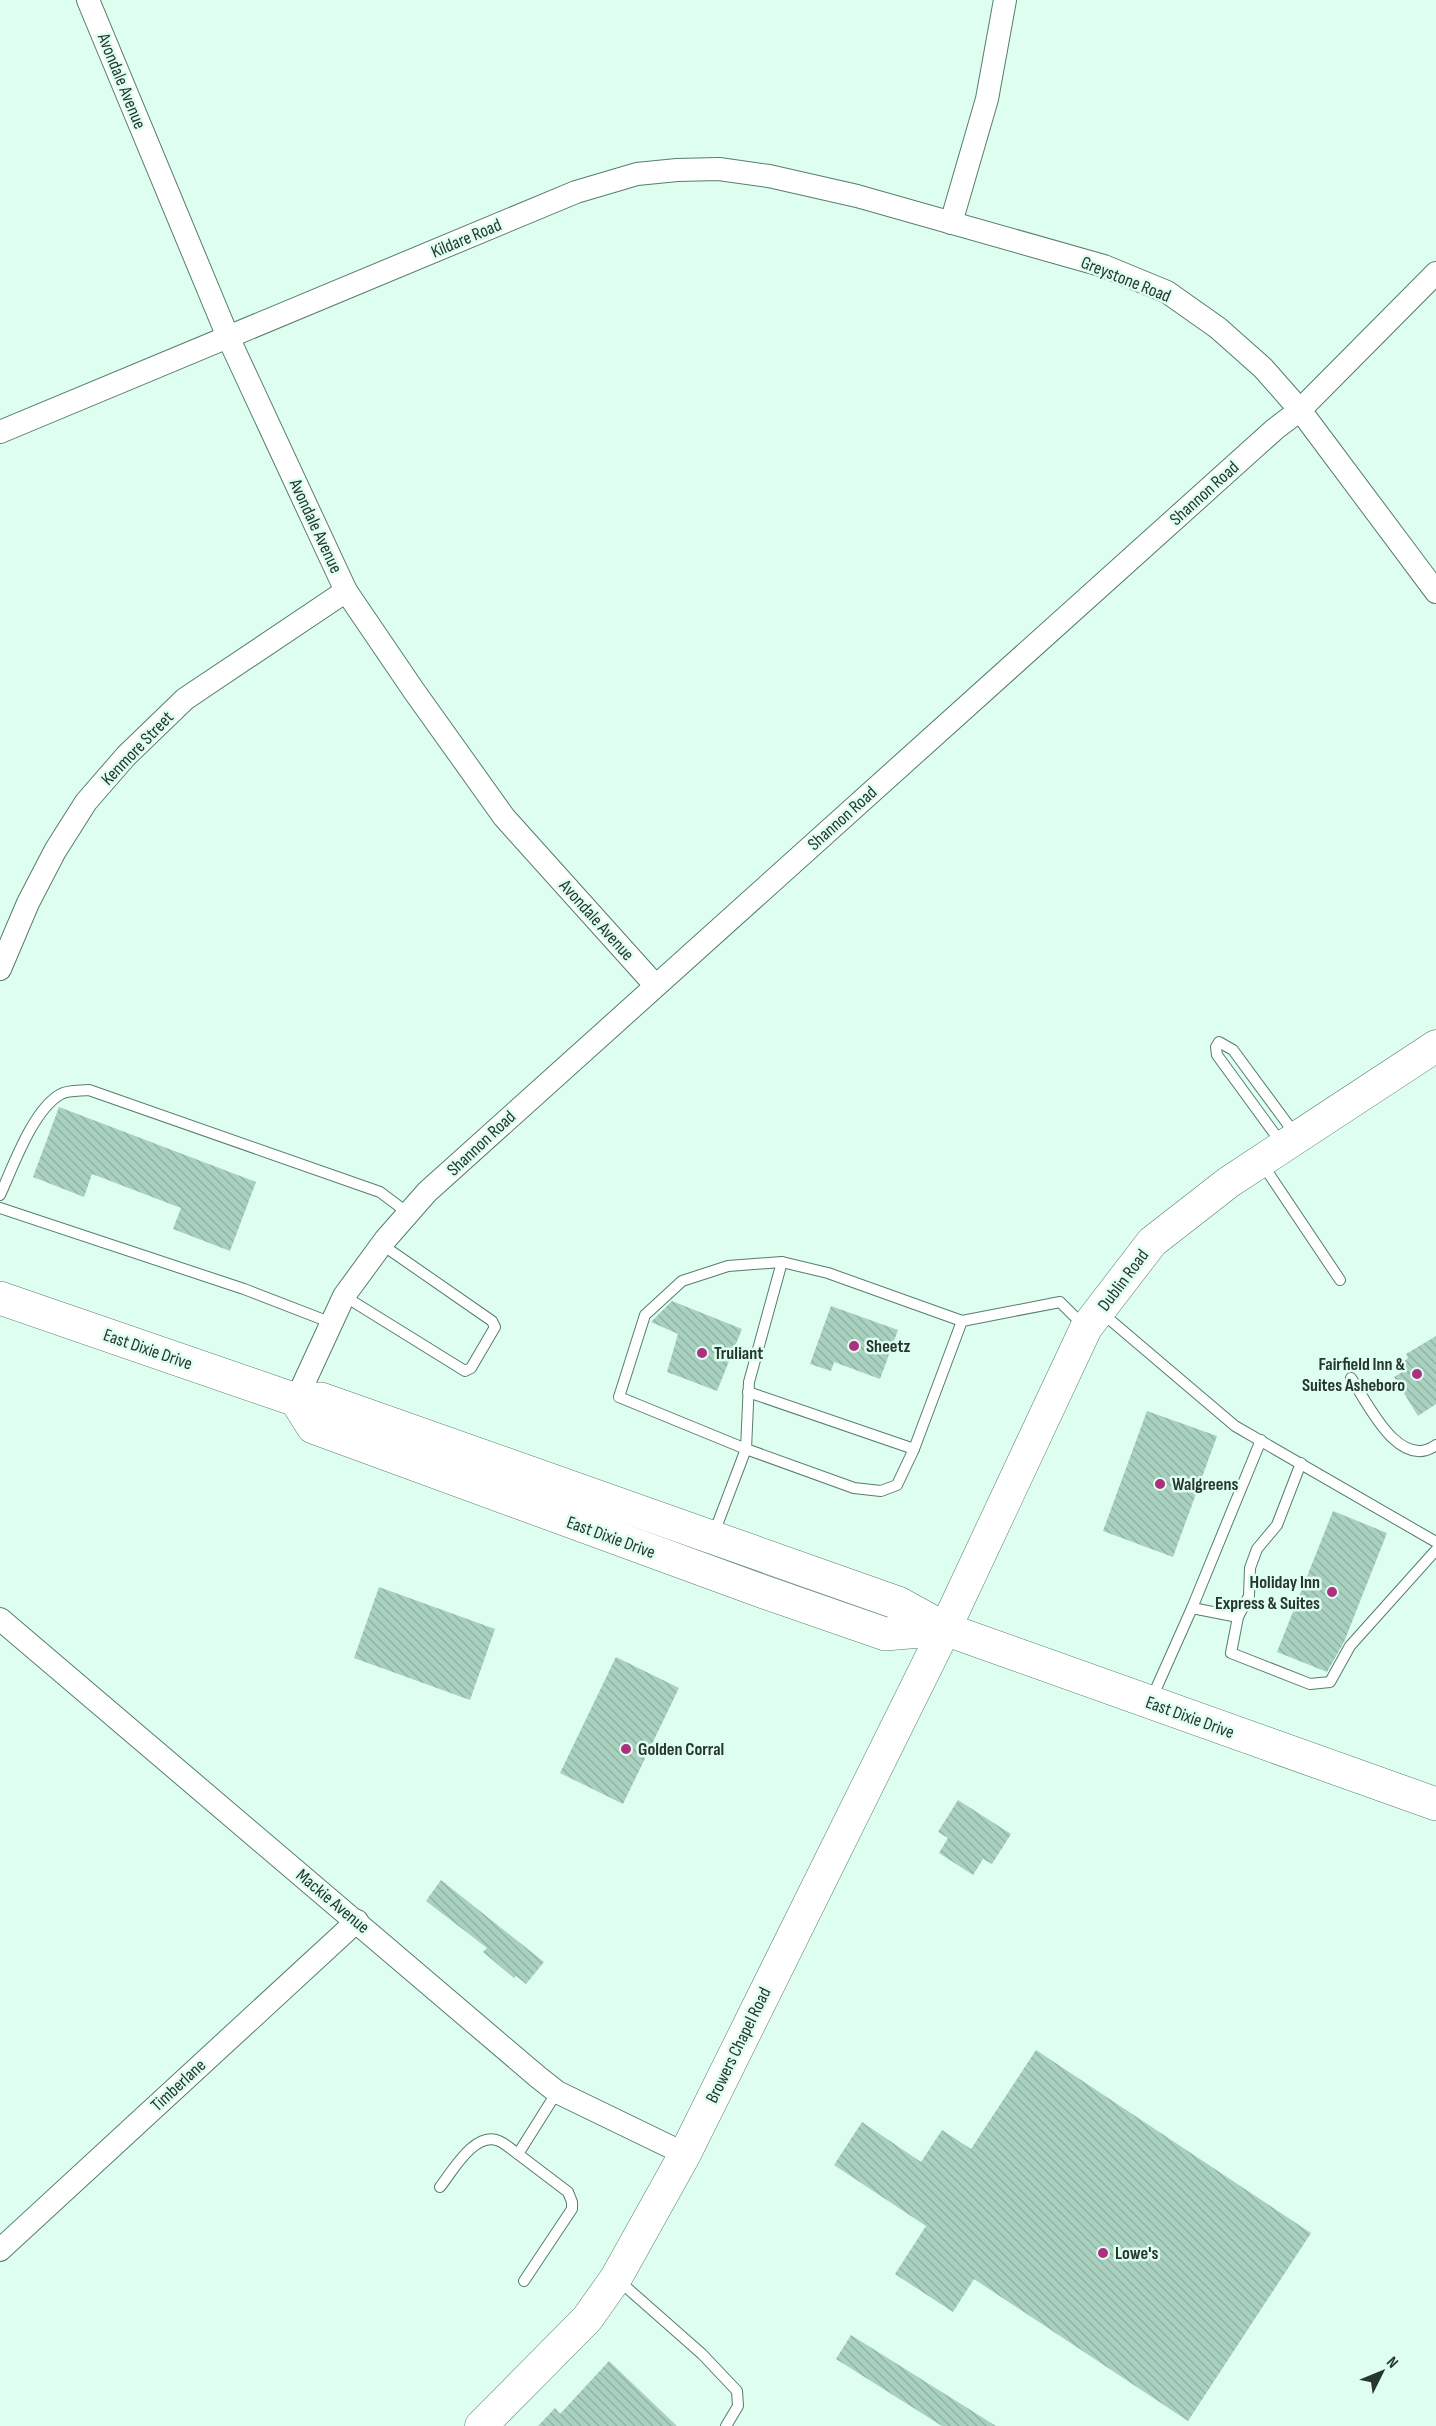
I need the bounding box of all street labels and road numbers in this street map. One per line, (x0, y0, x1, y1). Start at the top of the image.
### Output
street label: Avondale Avenue (92, 29, 150, 132)
street label: Kildare Road (428, 214, 504, 263)
street label: Greystone Road (1078, 252, 1174, 307)
street label: Shannon Road (1165, 457, 1243, 530)
street label: Avondale Avenue (284, 475, 346, 577)
street label: Kenmore Street (97, 707, 178, 790)
street label: Shannon Road (803, 782, 881, 855)
street label: Avondale Avenue (554, 875, 638, 965)
street label: Shannon Road (443, 1106, 520, 1180)
street label: Dublin Road (1094, 1245, 1153, 1315)
street label: East Dixie Drive (101, 1324, 195, 1374)
street label: East Dixie Drive (564, 1512, 658, 1563)
street label: East Dixie Drive (1143, 1692, 1237, 1743)
street label: Mackie Avenue (292, 1865, 374, 1938)
street label: Browers Chapel Road (701, 1984, 776, 2106)
street label: Timberlane (147, 2055, 210, 2116)

